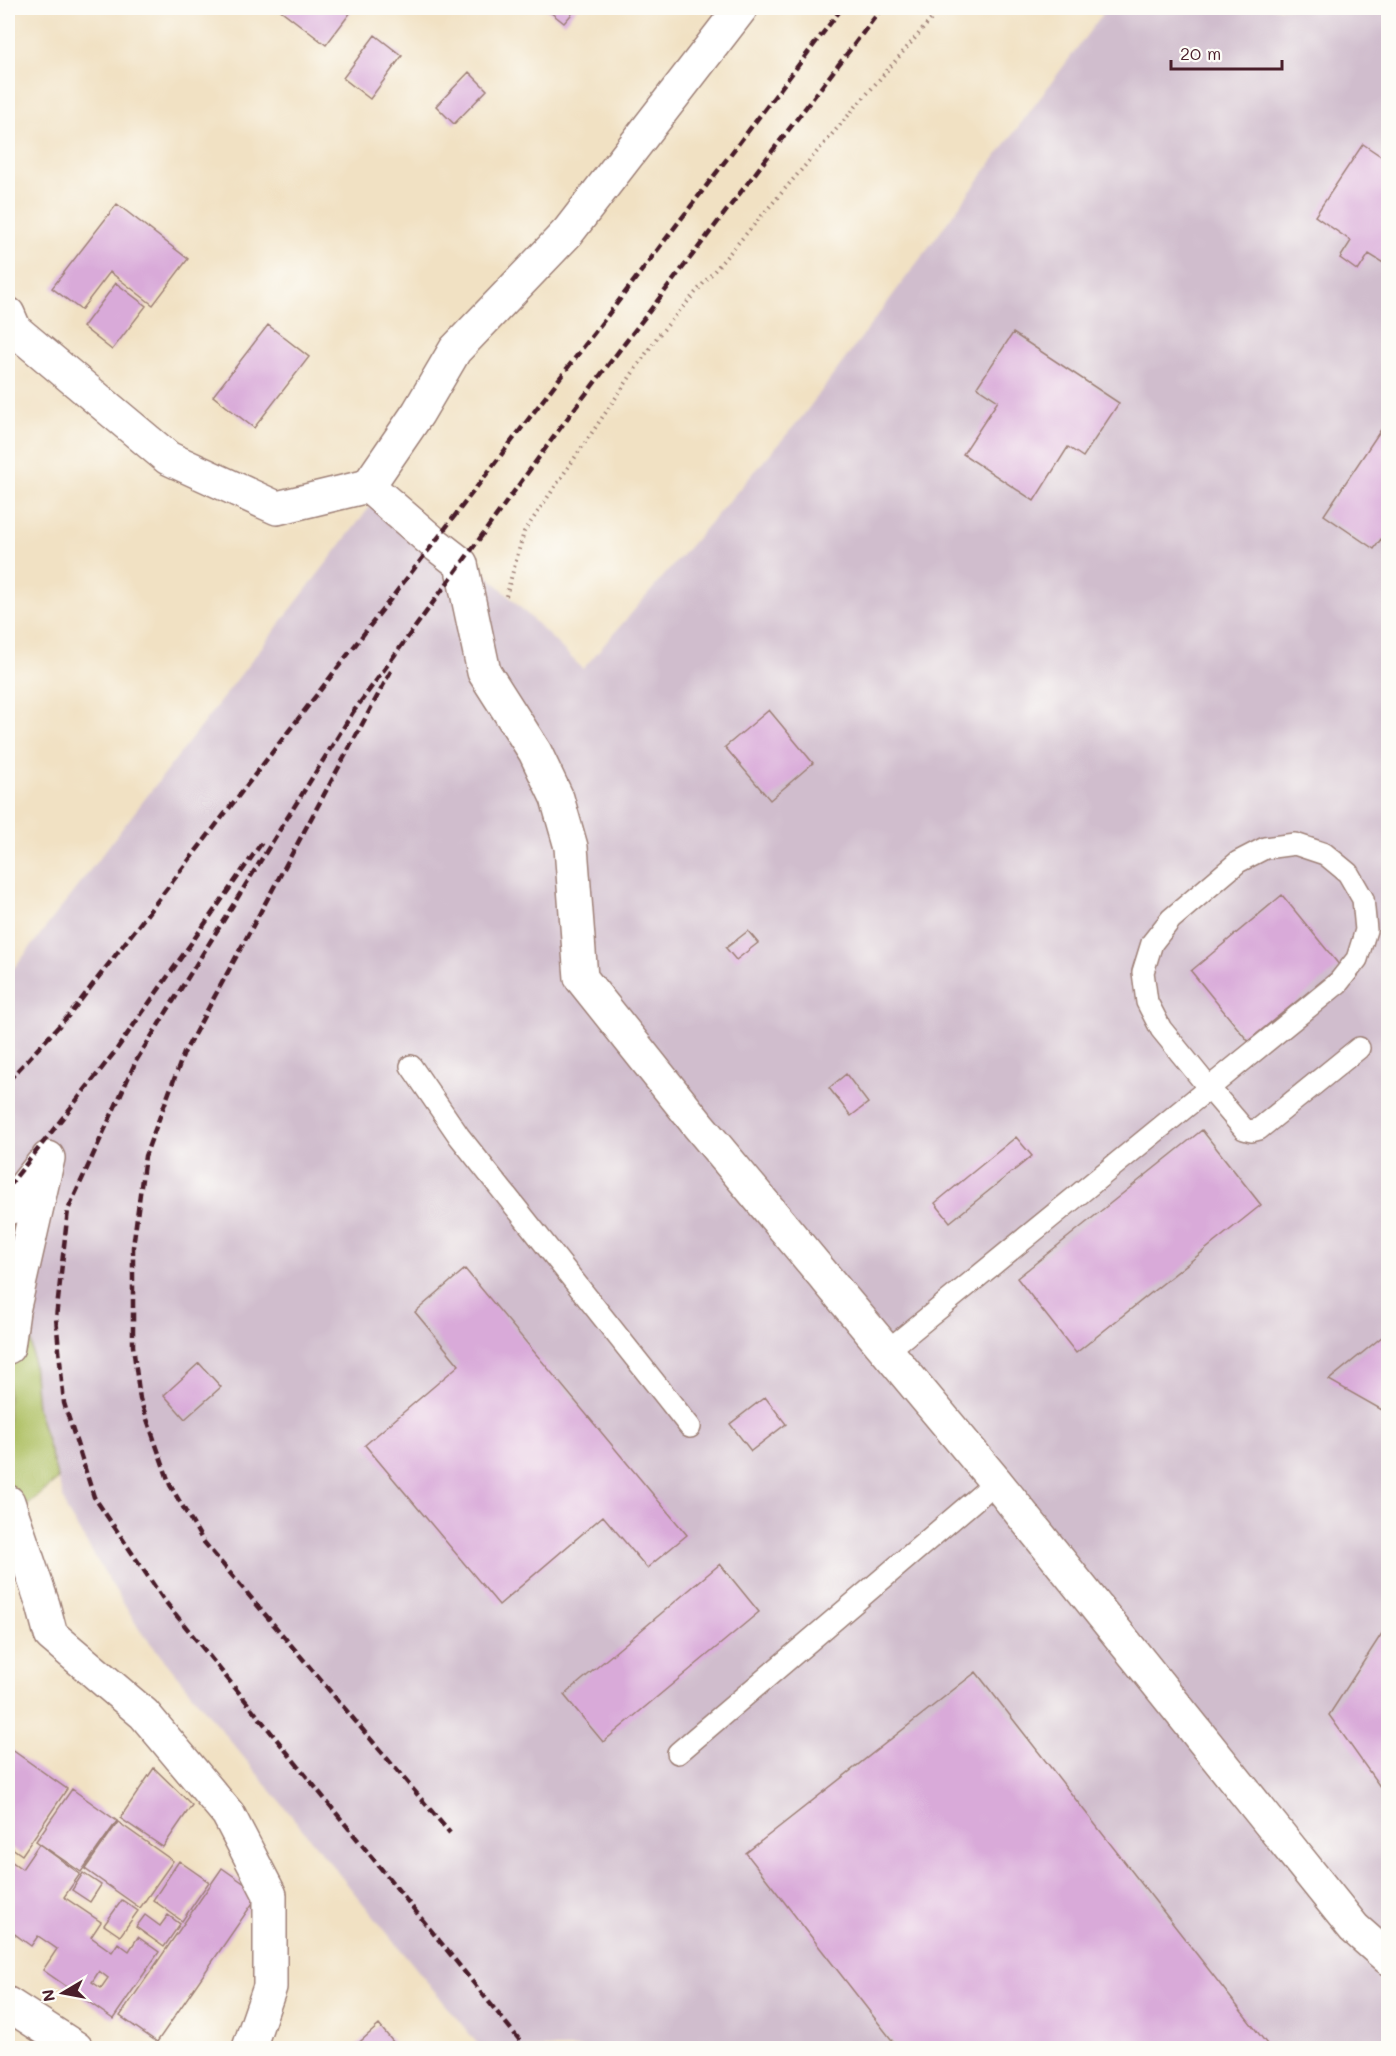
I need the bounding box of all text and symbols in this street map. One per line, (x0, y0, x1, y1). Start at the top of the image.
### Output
scale bar (1171, 33, 1282, 71)
text: 20 m (1180, 41, 1221, 65)
north arrow (33, 1963, 93, 2023)
text: N (36, 1988, 59, 2004)

